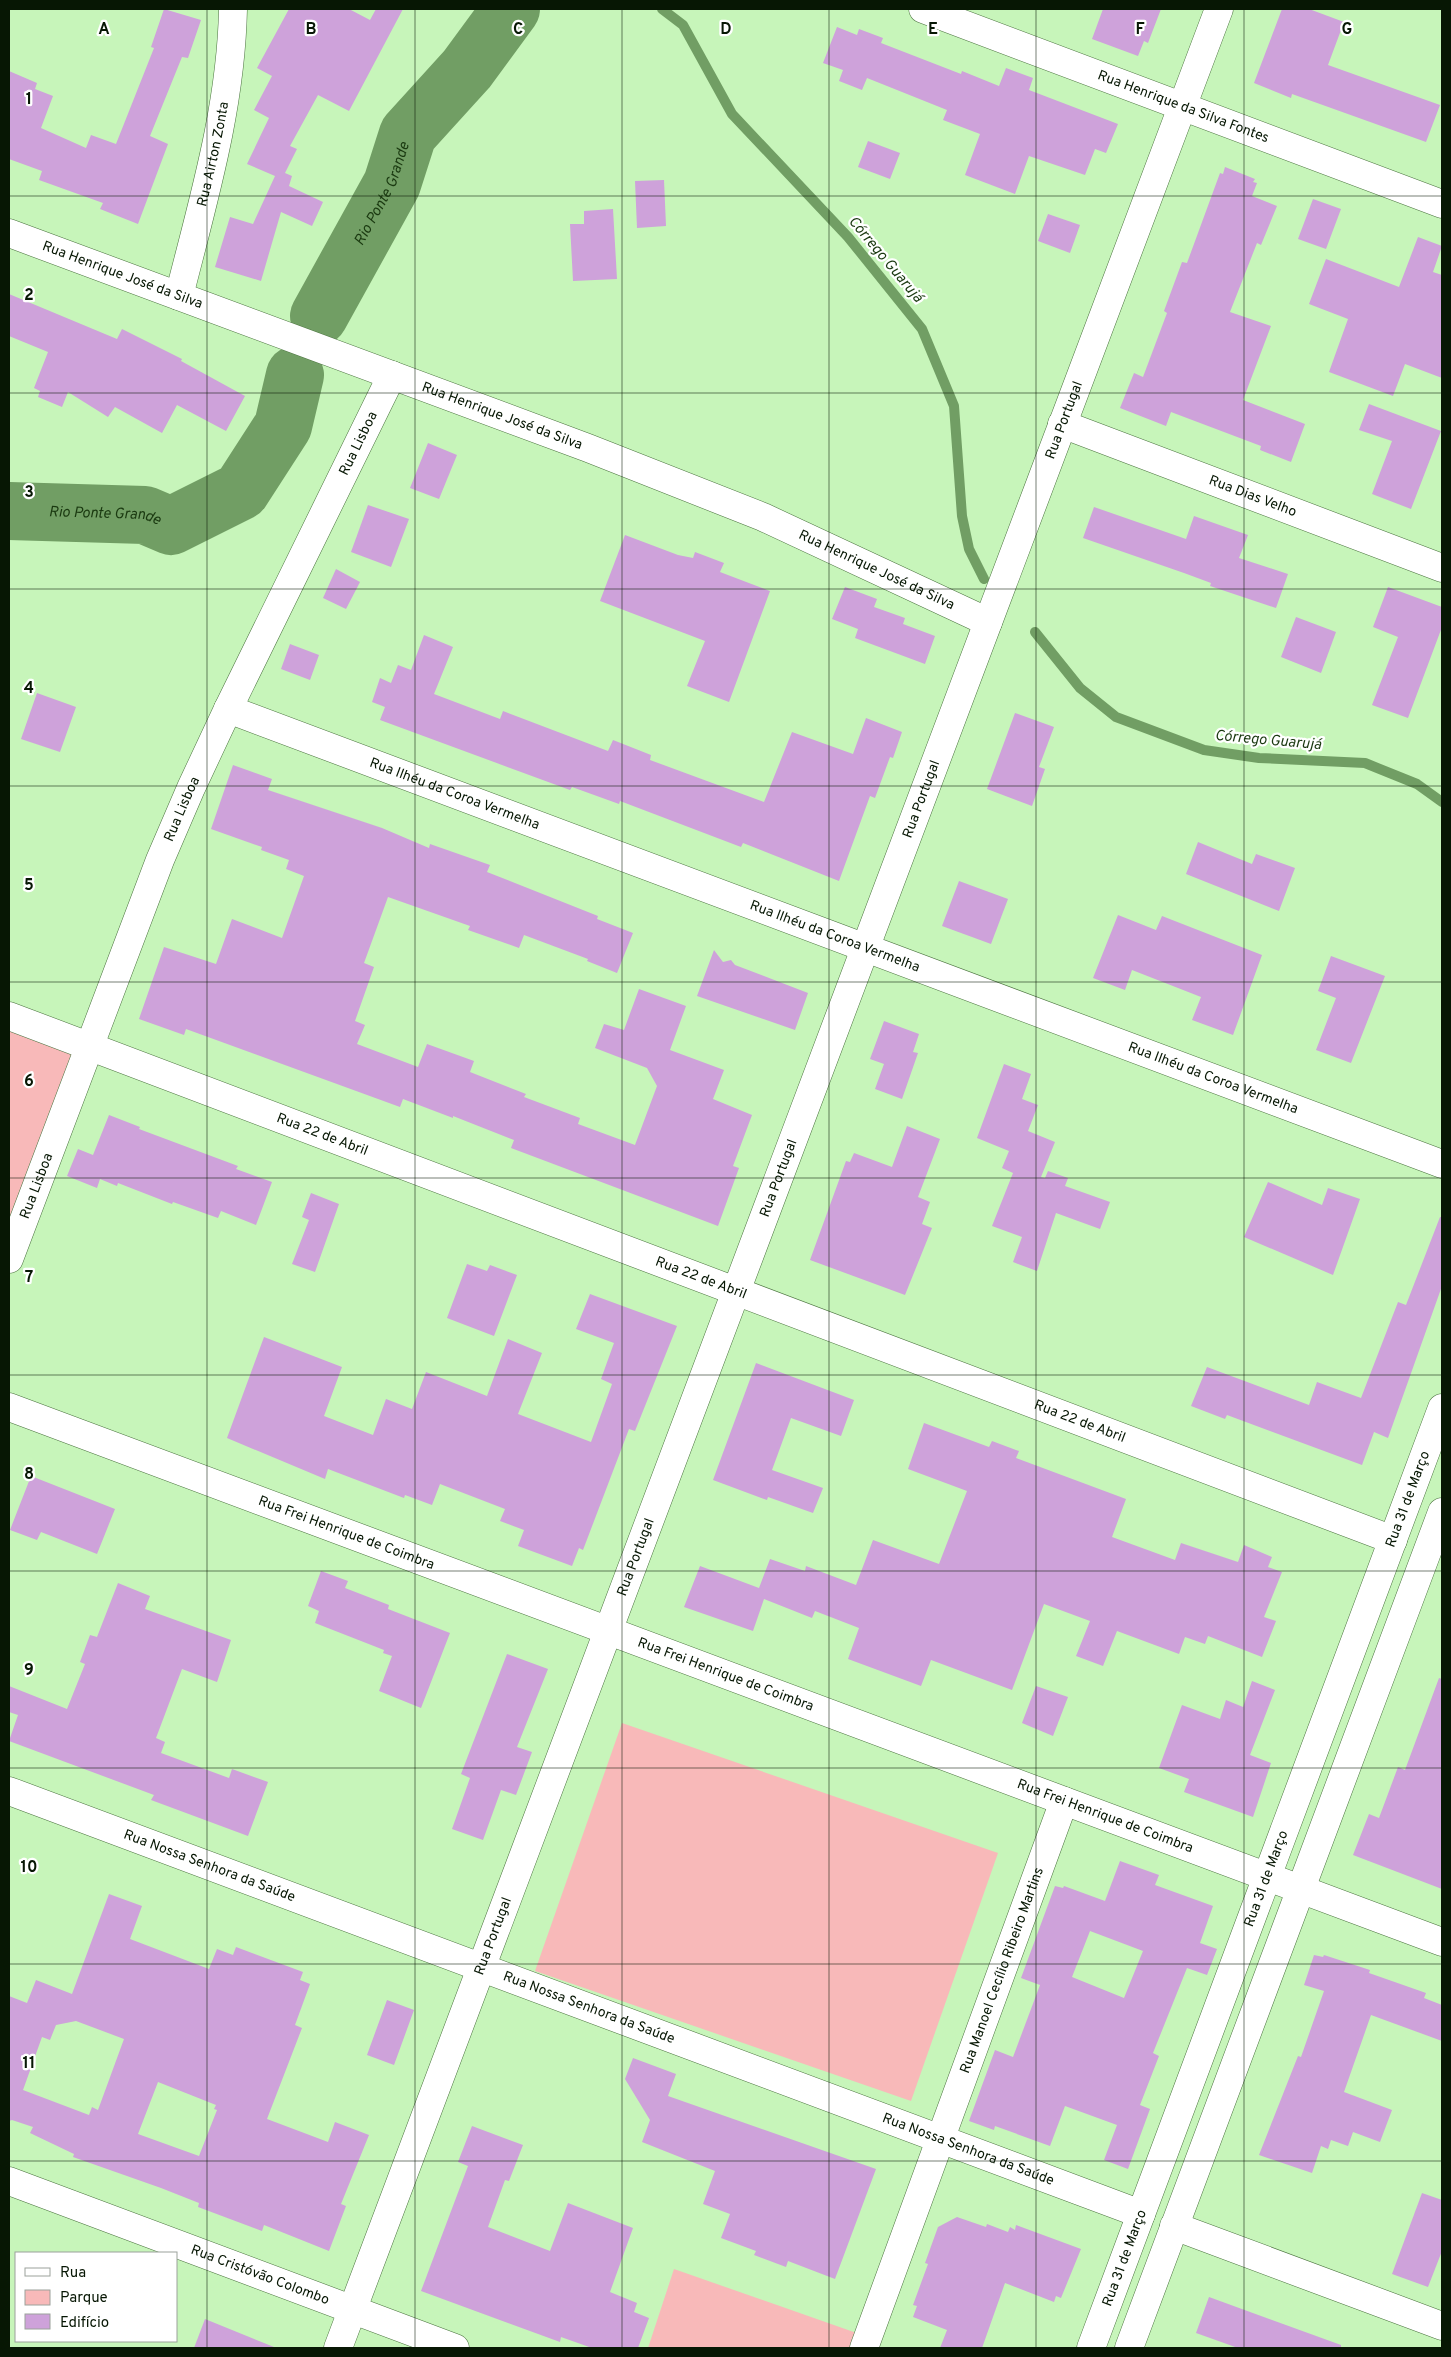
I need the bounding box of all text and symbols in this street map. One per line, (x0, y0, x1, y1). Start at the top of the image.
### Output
text: A (98, 20, 110, 40)
text: B (305, 20, 317, 40)
text: C (513, 20, 523, 40)
text: D (720, 20, 732, 40)
text: E (928, 20, 938, 40)
text: F (1135, 20, 1145, 40)
text: G (1342, 20, 1352, 40)
street label: Rua Henrique da Silva Fontes (1095, 67, 1271, 147)
text: 1 (26, 90, 32, 110)
street label: Rua Airton Zonta (194, 100, 233, 208)
water label: Rio Ponte Grande (350, 140, 414, 249)
water label: Córrego Guarujá (843, 213, 927, 308)
street label: Rua Henrique José da Silva (40, 238, 205, 313)
text: 2 (24, 286, 34, 306)
street label: Rua Henrique José da Silva (419, 379, 585, 454)
street label: Rua Portugal (1042, 379, 1086, 462)
street label: Rua Lisboa (335, 409, 381, 478)
street label: Rua Dias Velho (1206, 472, 1299, 521)
text: 3 (24, 483, 34, 503)
water label: Rio Ponte Grande (48, 503, 164, 530)
street label: Rua Henrique José da Silva (796, 526, 957, 614)
text: 4 (24, 679, 34, 699)
water label: Córrego Guarujá (1214, 727, 1323, 755)
street label: Rua Ilhéu da Coroa Vermelha (367, 754, 542, 834)
street label: Rua Portugal (899, 758, 944, 841)
street label: Rua Lisboa (160, 774, 204, 844)
text: 5 (24, 876, 34, 896)
street label: Rua Ilhéu da Coroa Vermelha (747, 897, 922, 976)
street label: Rua Ilhéu da Coroa Vermelha (1126, 1039, 1301, 1118)
text: 6 (24, 1072, 34, 1092)
street label: Rua 22 de Abril (274, 1110, 370, 1160)
street label: Rua Portugal (756, 1137, 801, 1220)
street label: Rua Lisboa (16, 1151, 57, 1221)
street label: Rua 22 de Abril (653, 1253, 749, 1303)
text: 7 (25, 1268, 33, 1288)
street label: Rua 22 de Abril (1032, 1396, 1128, 1446)
street label: Rua 31 de Março (1382, 1448, 1434, 1550)
text: 8 (24, 1465, 34, 1485)
street label: Rua Frei Henrique de Coimbra (256, 1492, 437, 1574)
street label: Rua Portugal (613, 1516, 658, 1599)
street label: Rua Frei Henrique de Coimbra (635, 1634, 816, 1715)
text: 9 (24, 1661, 34, 1681)
street label: Rua Frei Henrique de Coimbra (1015, 1776, 1196, 1857)
street label: Rua Nossa Senhora da Saúde (121, 1826, 298, 1906)
street label: Rua 31 de Março (1240, 1828, 1292, 1929)
text: 10 (21, 1858, 37, 1878)
street label: Rua Manoel Cecílio Ribeiro Martins (957, 1865, 1047, 2076)
street label: Rua Portugal (471, 1895, 515, 1978)
street label: Rua Nossa Senhora da Saúde (501, 1968, 677, 2048)
text: 11 (23, 2054, 35, 2074)
street label: Rua Nossa Senhora da Saúde (880, 2110, 1056, 2189)
street label: Rua 31 de Março (1099, 2207, 1150, 2309)
street label: Rua Cristóvão Colombo (188, 2241, 332, 2309)
legend (15, 2252, 178, 2342)
text: Rua (60, 2264, 86, 2283)
text: Parque (60, 2289, 108, 2308)
text: Edifício (60, 2314, 109, 2333)

